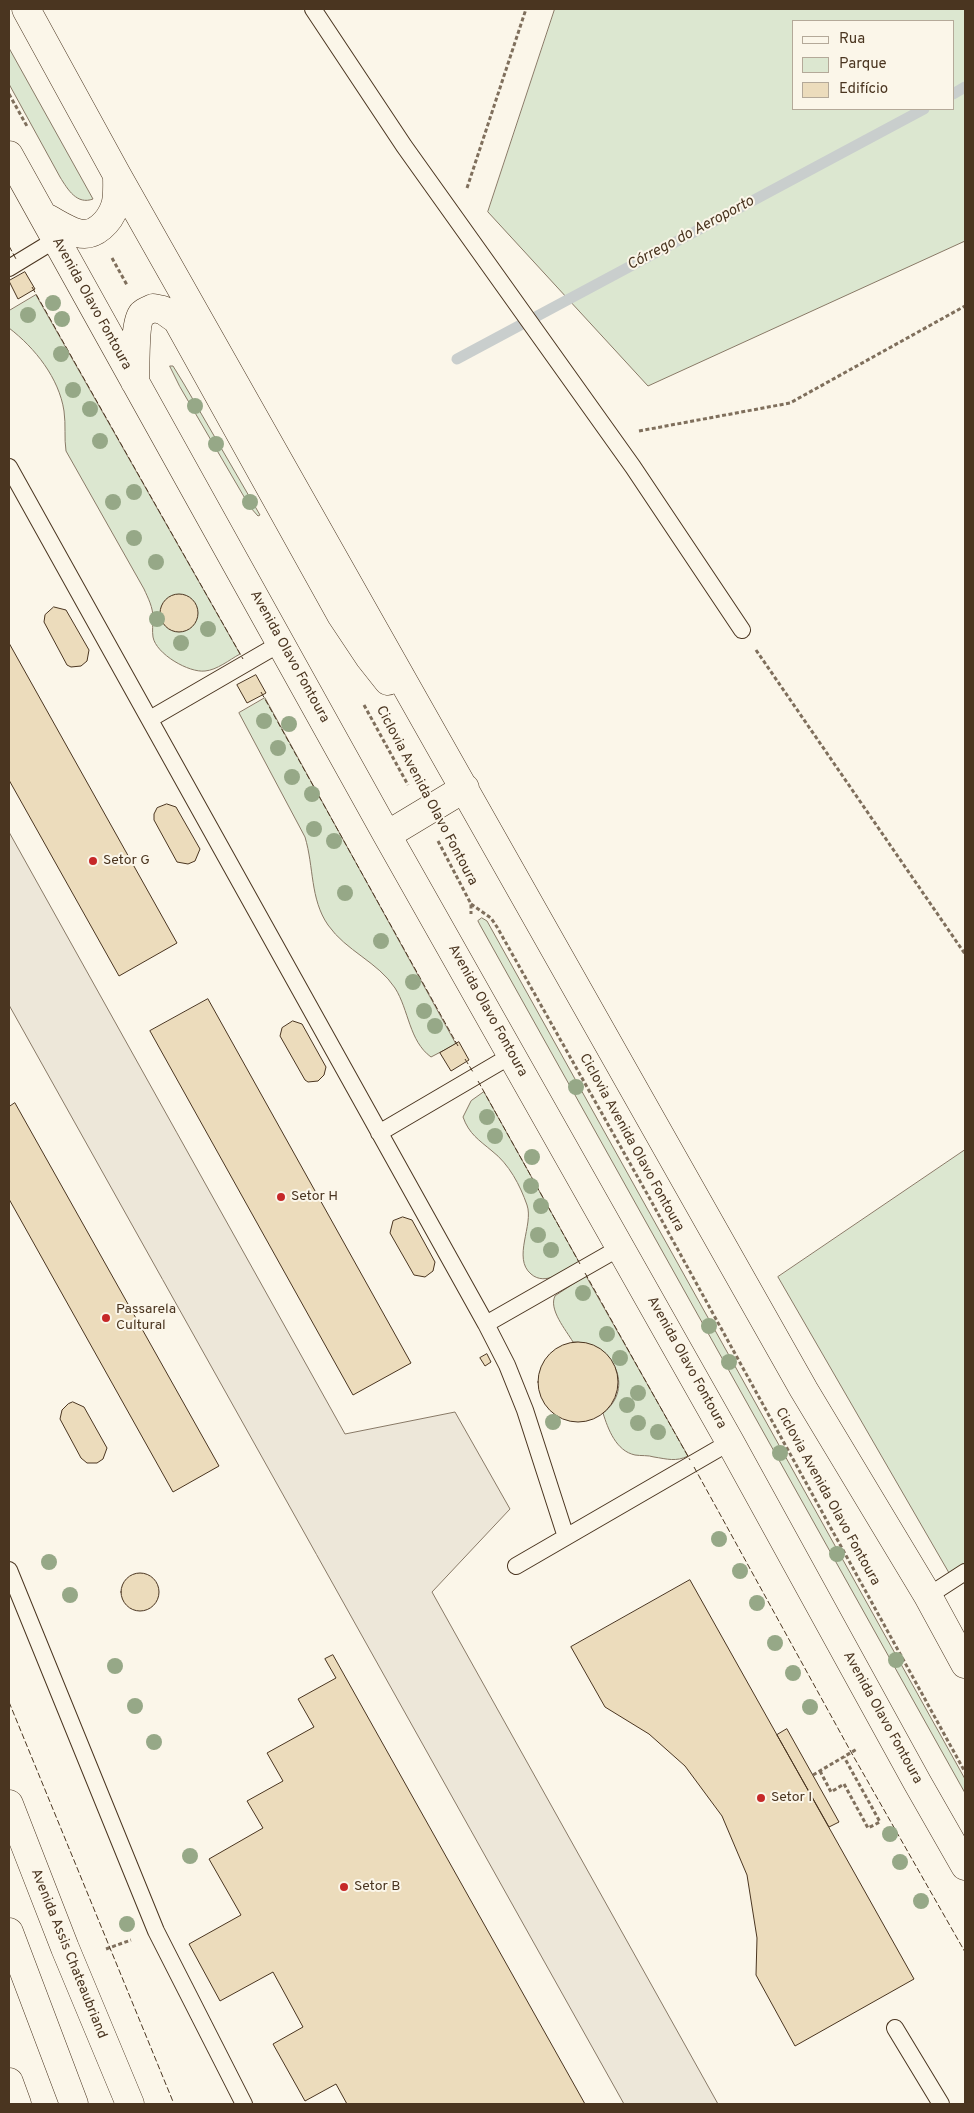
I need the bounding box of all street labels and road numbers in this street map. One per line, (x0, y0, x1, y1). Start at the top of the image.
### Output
street label: Avenida Olavo Fontoura (48, 235, 134, 373)
street label: Avenida Olavo Fontoura (246, 588, 332, 726)
street label: Ciclovia Avenida Olavo Fontoura (371, 703, 481, 889)
street label: Avenida Olavo Fontoura (444, 942, 530, 1080)
street label: Ciclovia Avenida Olavo Fontoura (575, 1051, 687, 1235)
street label: Avenida Olavo Fontoura (643, 1294, 729, 1432)
street label: Ciclovia Avenida Olavo Fontoura (771, 1405, 883, 1589)
street label: Avenida Olavo Fontoura (839, 1649, 925, 1787)
street label: Avenida Assis Chateaubriand (26, 1867, 110, 2041)

